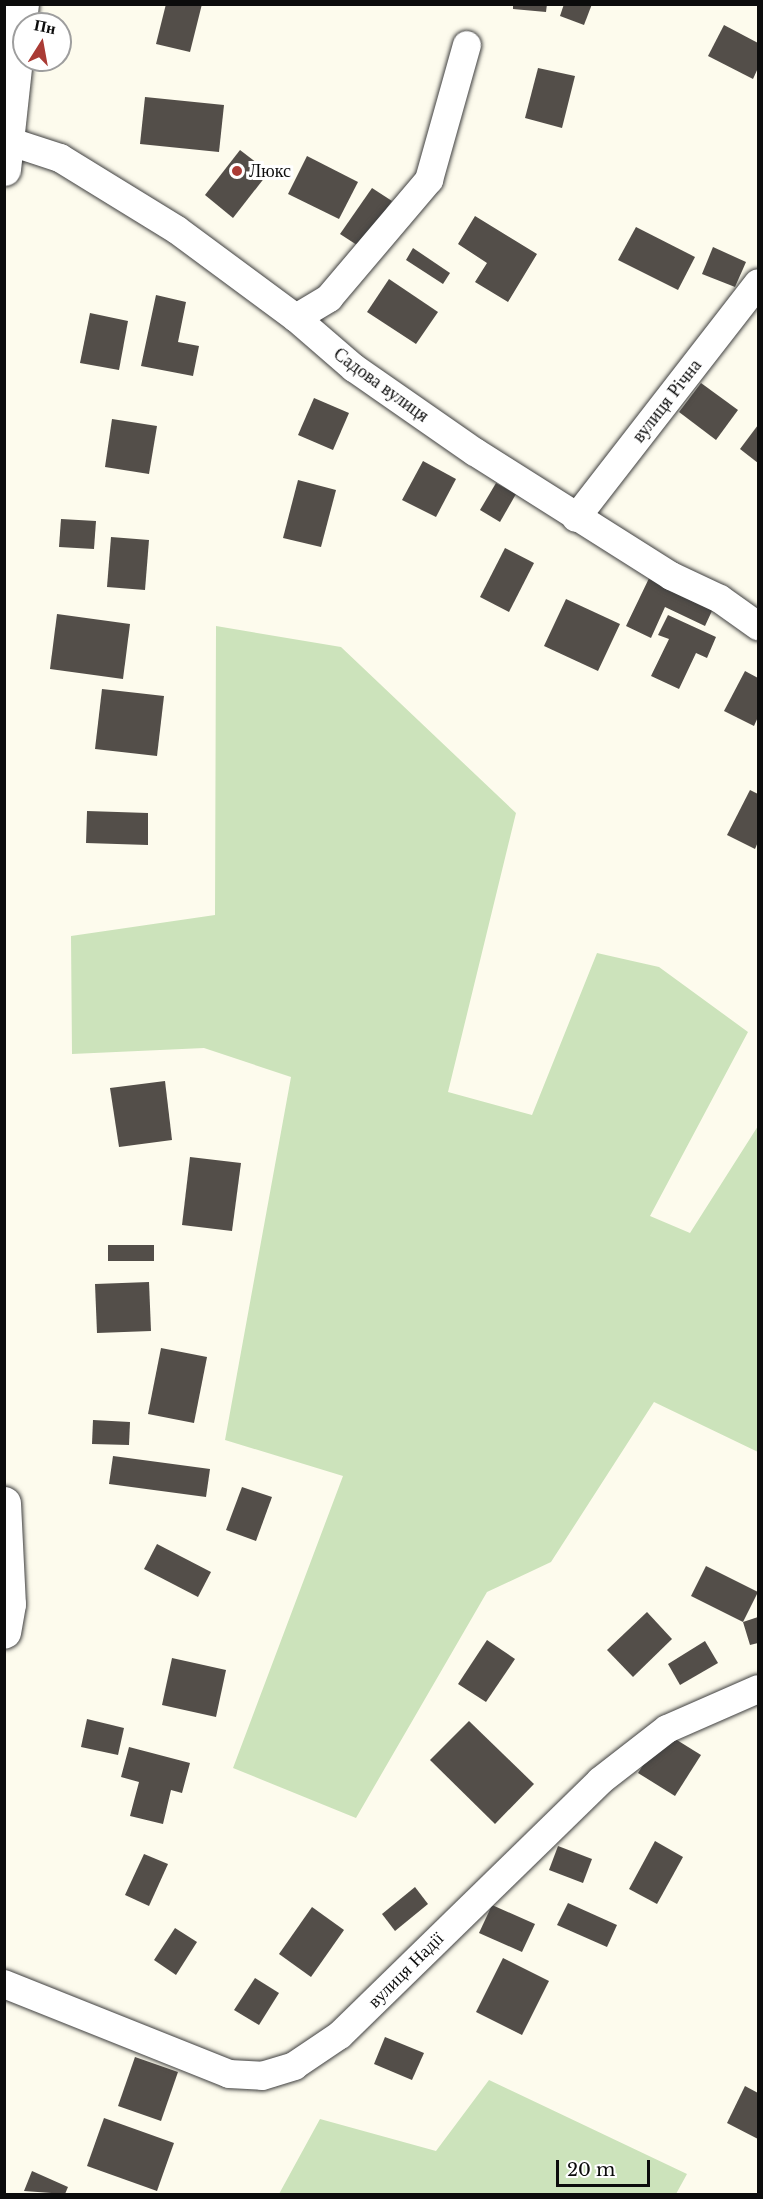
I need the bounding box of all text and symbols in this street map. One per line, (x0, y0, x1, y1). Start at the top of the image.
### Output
north arrow (12, 12, 72, 72)
text: Пн (33, 14, 58, 38)
place label: Люкс (249, 160, 291, 182)
marker: Люкс (230, 164, 244, 178)
street label: Садова вулиця (329, 343, 433, 427)
street label: вулиця Річна (628, 355, 706, 447)
street label: вулиця Надії (364, 1928, 448, 2012)
scale bar (559, 2148, 654, 2186)
text: 20 m (567, 2159, 615, 2181)

